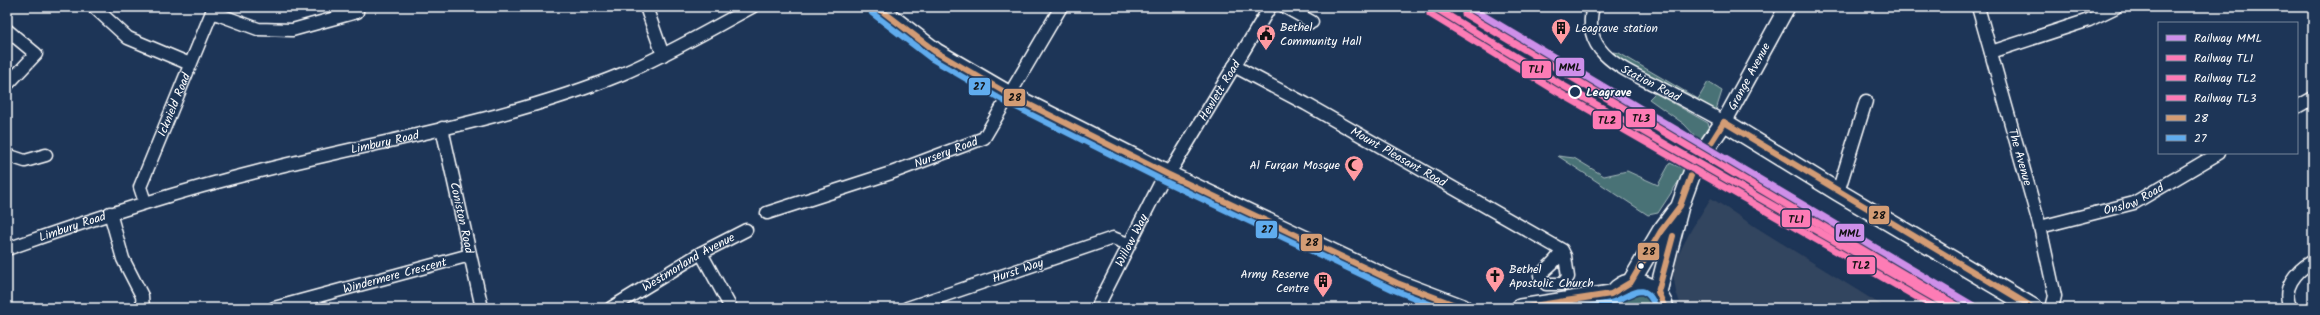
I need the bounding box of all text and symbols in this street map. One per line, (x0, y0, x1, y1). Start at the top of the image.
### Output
building icon: Leagrave station (1550, 17, 1572, 45)
place label: Bethel Community Hall (1280, 18, 1361, 51)
place label: Leagrave station (1575, 19, 1658, 38)
legend (2158, 22, 2298, 154)
public building icon: Bethel Community Hall (1255, 23, 1277, 51)
text: Railway MML (2194, 29, 2262, 48)
street label: Grange Avenue (1723, 39, 1776, 114)
text: Railway TL1 (2194, 49, 2254, 68)
street label: Hewlett Road (1194, 56, 1246, 125)
line badge: MML (1555, 57, 1585, 77)
text: MML (1559, 59, 1581, 77)
line badge: TL1 (1521, 60, 1552, 79)
street label: Station Road (1617, 60, 1685, 107)
text: TL1 (1528, 61, 1544, 79)
street label: Icknield Road (153, 69, 196, 139)
text: Railway TL2 (2194, 69, 2257, 88)
line badge: 27 (968, 77, 991, 96)
text: 27 (973, 78, 986, 96)
place label: Leagrave (1586, 83, 1632, 102)
marker: Leagrave (1568, 85, 1582, 99)
line badge: 28 (1003, 88, 1026, 107)
text: 28 (1009, 89, 1022, 107)
text: Railway TL3 (2194, 89, 2257, 108)
line badge: TL3 (1625, 108, 1656, 128)
text: 28 (2194, 109, 2209, 128)
line badge: TL2 (1592, 110, 1622, 130)
text: TL3 (1632, 110, 1650, 128)
text: TL2 (1598, 112, 1616, 130)
street label: Mount Pleasant Road (1347, 122, 1451, 193)
street label: Limbury Road (349, 125, 422, 159)
street label: The Avenue (2003, 127, 2037, 189)
text: 27 (2194, 129, 2207, 148)
street label: Nursery Road (911, 132, 982, 173)
mosque icon: Al Furqan Mosque (1343, 154, 1365, 182)
place label: Al Furqan Mosque (1250, 156, 1341, 175)
street label: Onslow Road (2102, 178, 2168, 220)
street label: Coniston Road (444, 181, 479, 256)
line badge: 28 (1868, 205, 1890, 225)
street label: Limbury Road (36, 207, 109, 247)
text: 28 (1873, 207, 1886, 225)
line badge: TL1 (1781, 209, 1811, 228)
street label: Willow Way (1110, 210, 1153, 270)
text: TL1 (1788, 211, 1804, 229)
line badge: 27 (1255, 220, 1278, 239)
text: 27 (1261, 221, 1274, 239)
line badge: MML (1835, 223, 1865, 242)
text: MML (1839, 225, 1861, 243)
street label: Westmorland Avenue (638, 228, 739, 297)
line badge: 28 (1300, 233, 1323, 252)
text: 28 (1306, 234, 1319, 252)
line badge: 28 (1637, 242, 1660, 261)
text: 28 (1643, 243, 1656, 261)
street label: Windermere Crescent (341, 253, 449, 299)
street label: Hurst Way (990, 253, 1046, 288)
line badge: TL2 (1846, 256, 1876, 275)
text: TL2 (1852, 257, 1870, 275)
place label: Bethel Apostolic Church (1509, 260, 1594, 293)
unlabelled marker (1636, 261, 1646, 271)
place label: Army Reserve Centre (1240, 265, 1310, 298)
church icon: Bethel Apostolic Church (1484, 265, 1506, 293)
building icon: Army Reserve Centre (1312, 270, 1334, 298)

